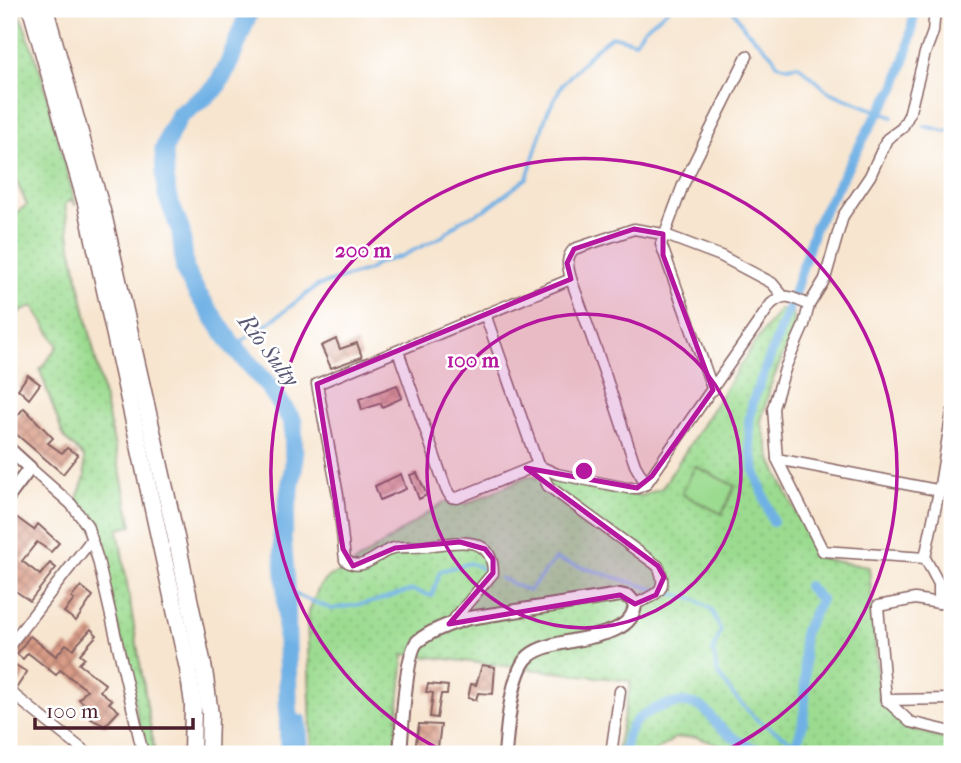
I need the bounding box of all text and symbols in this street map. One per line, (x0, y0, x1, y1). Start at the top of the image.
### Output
text: 200 m (335, 238, 392, 262)
water label: Río Sulty (231, 307, 305, 392)
text: 100 m (447, 348, 500, 372)
centre of rings (572, 459, 596, 483)
scale bar (35, 686, 192, 730)
text: 100 m (46, 699, 99, 723)

